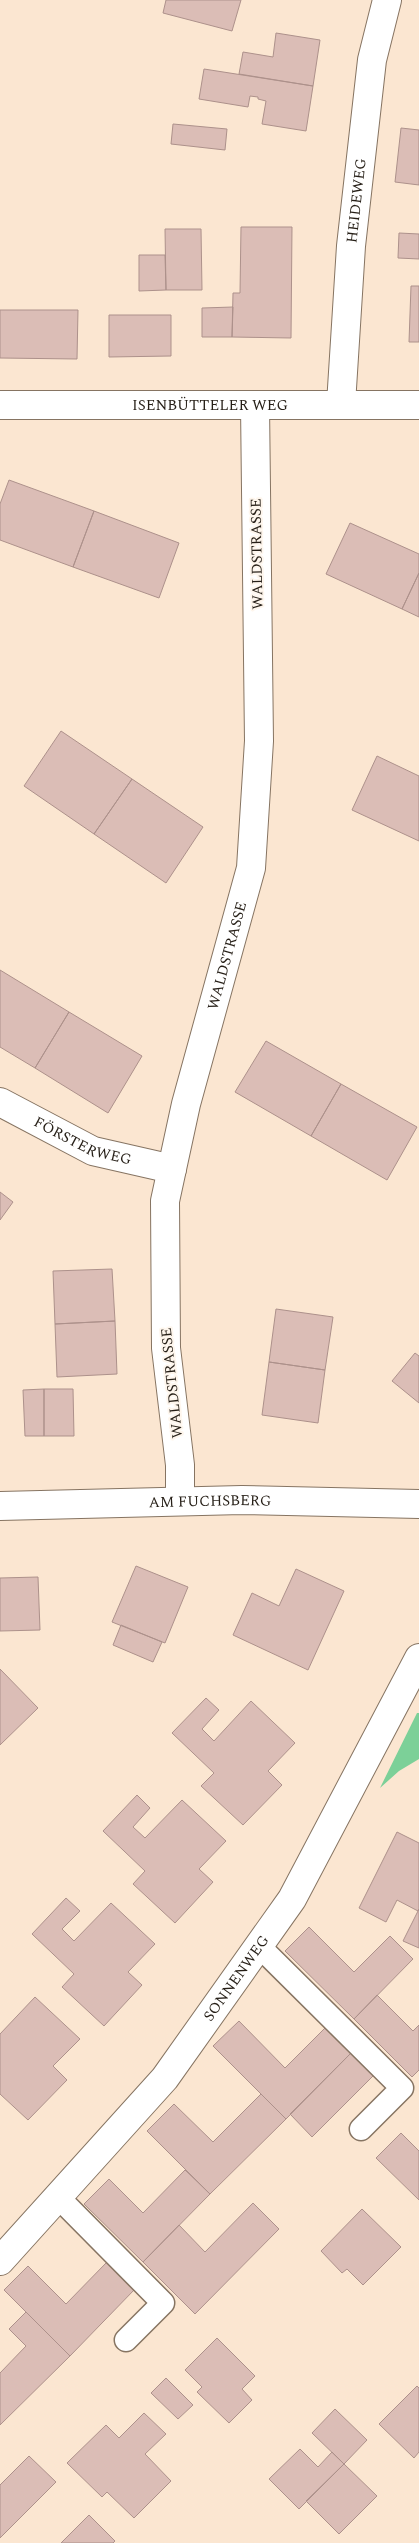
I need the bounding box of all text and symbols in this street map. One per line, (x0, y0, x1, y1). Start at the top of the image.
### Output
street label: HEIDEWEG (340, 157, 372, 244)
street label: ISENBÜTTELER WEG (132, 394, 288, 417)
street label: WALDSTRASSE (245, 498, 269, 610)
street label: WALDSTRASSE (201, 899, 253, 1012)
street label: FÖRSTERWEG (30, 1110, 134, 1171)
street label: WALDSTRASSE (155, 1326, 189, 1440)
street label: AM FUCHSBERG (148, 1488, 272, 1514)
street label: SONNENWEG (197, 1930, 275, 2026)

